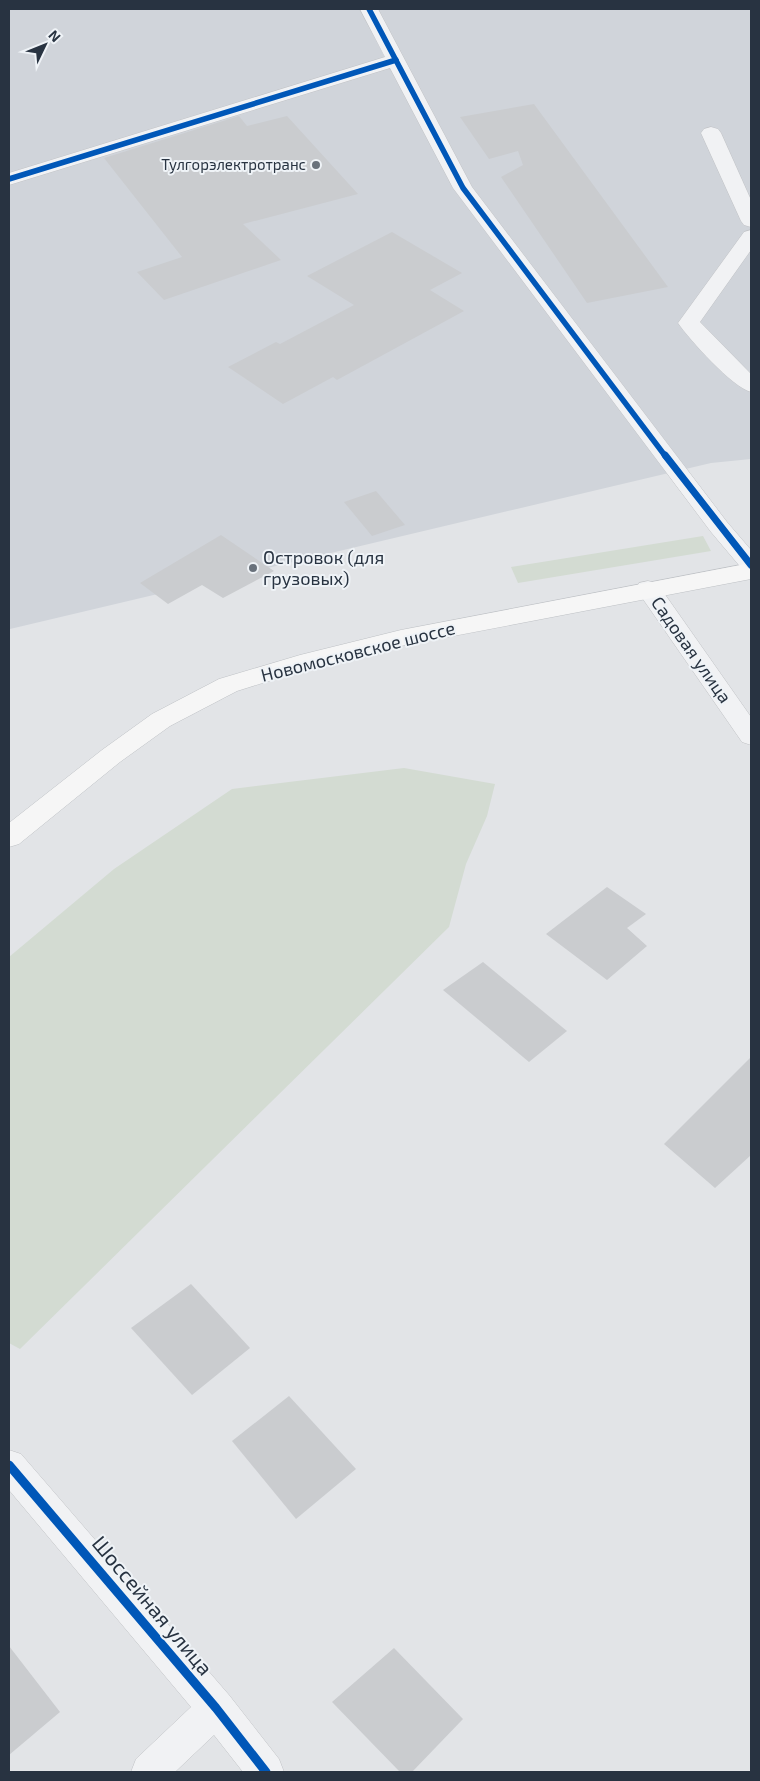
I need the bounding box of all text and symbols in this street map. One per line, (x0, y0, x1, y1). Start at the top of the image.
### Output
north arrow (20, 20, 70, 70)
text: N (45, 26, 65, 45)
place label: Тулгорэлектротранс (161, 155, 306, 174)
marker: Тулгорэлектротранс (310, 159, 322, 171)
place label: Островок (для грузовых) (263, 546, 384, 589)
marker: Островок (для грузовых) (247, 562, 259, 574)
street label: Садовая улица (647, 592, 737, 707)
street label: Новомосковское шоссе (258, 616, 457, 686)
street label: Шоссейная улица (87, 1530, 219, 1680)

